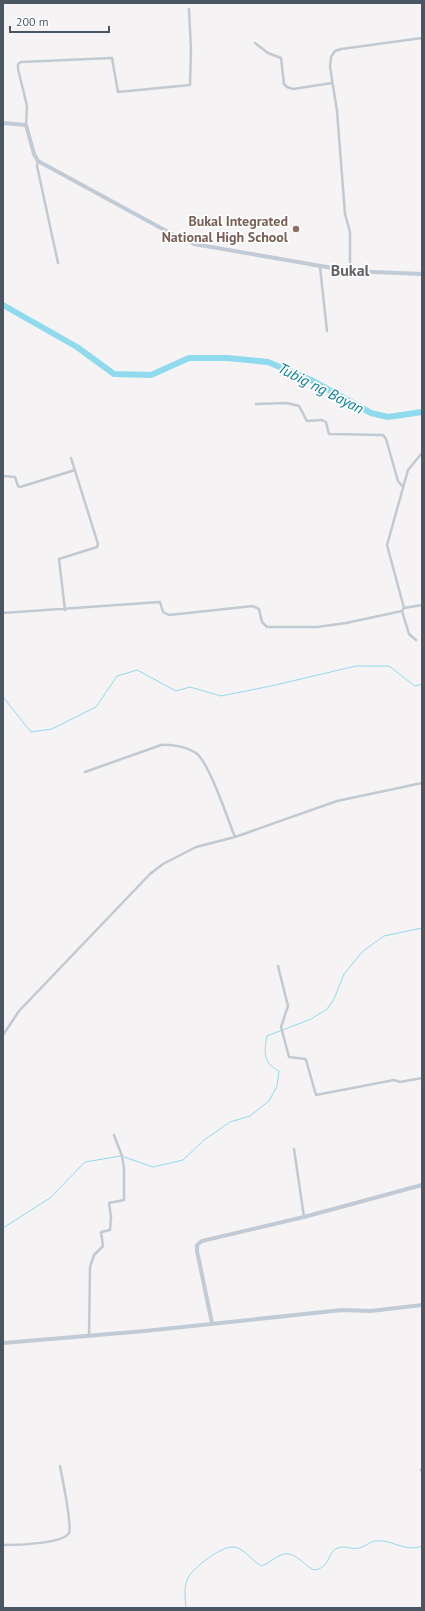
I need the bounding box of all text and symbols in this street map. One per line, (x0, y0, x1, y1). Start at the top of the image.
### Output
scale bar (10, 8, 109, 34)
text: 200 m (16, 14, 49, 29)
place label: Bukal Integrated National High School (162, 212, 289, 246)
marker: Bukal Integrated National High School (291, 224, 301, 234)
district label: Bukal (331, 260, 370, 280)
water label: Tubig ng Bayan (275, 358, 367, 418)

